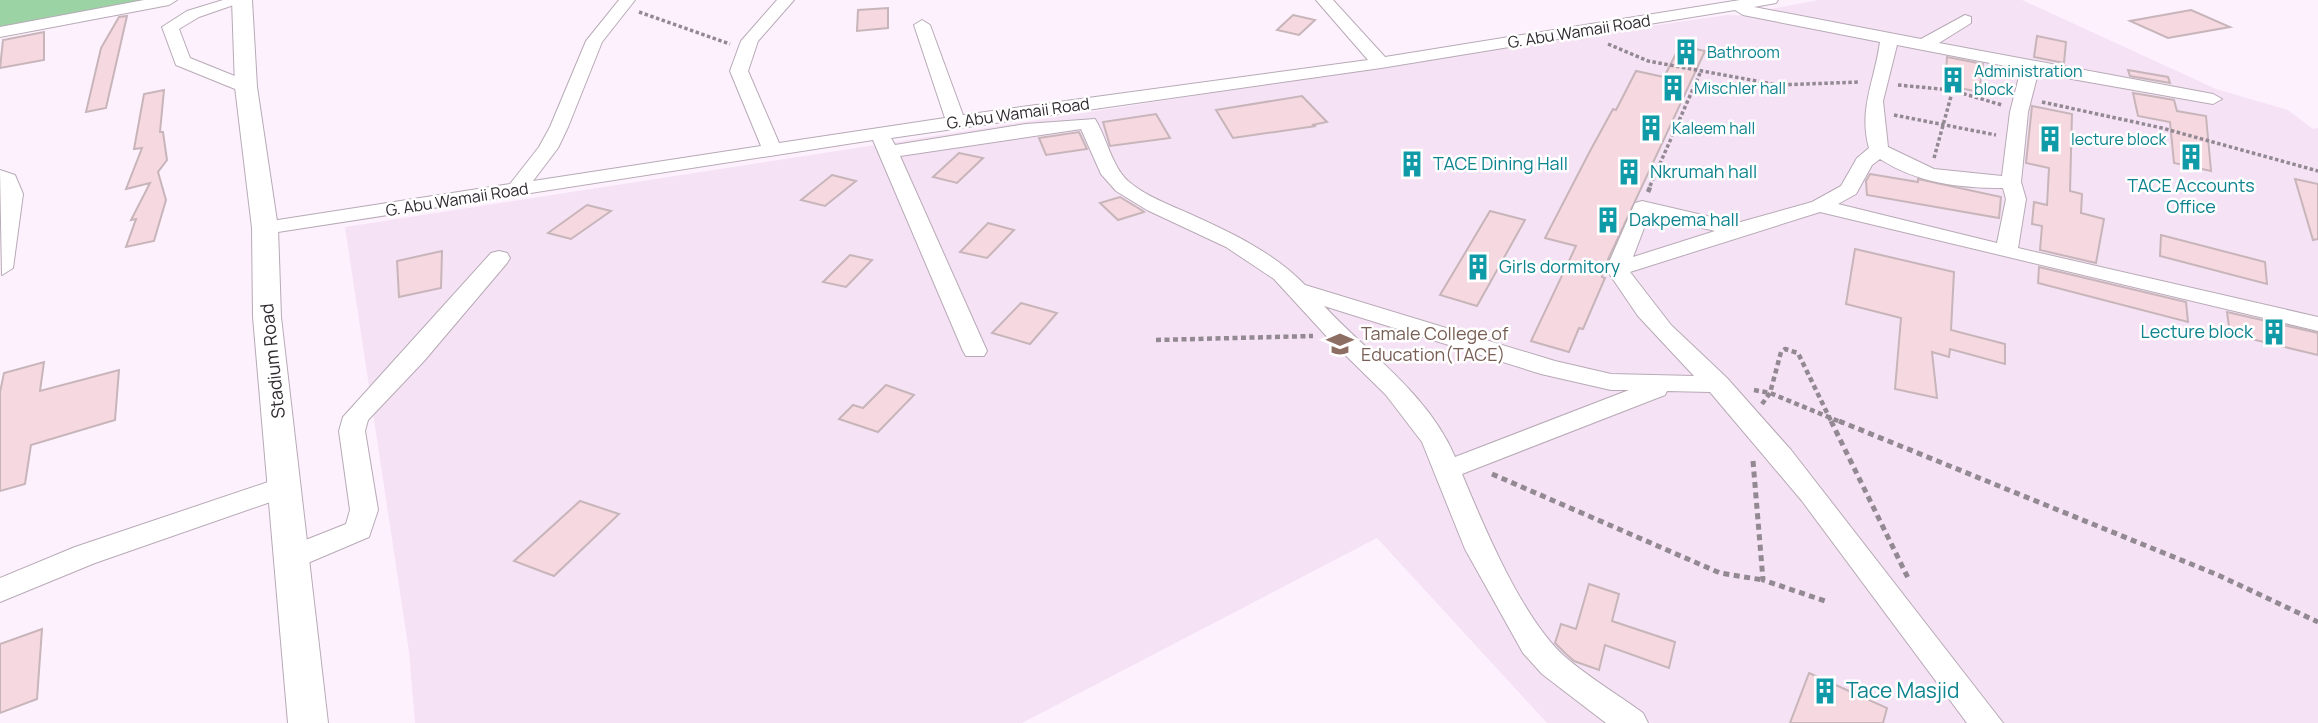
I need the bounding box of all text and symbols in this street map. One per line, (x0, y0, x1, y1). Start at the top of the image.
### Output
street label: G. Abu Wamaii Road (1506, 9, 1652, 53)
building icon: Bathroom (1671, 37, 1701, 67)
place label: Bathroom (1707, 41, 1780, 63)
place label: Administration block (1974, 60, 2082, 100)
building icon: Administration block (1938, 65, 1968, 95)
building icon: Mischler hall (1658, 73, 1688, 103)
place label: Mischler hall (1694, 77, 1786, 99)
street label: G. Abu Wamaii Road (945, 92, 1091, 134)
building icon: Kaleem hall (1636, 113, 1666, 143)
place label: Kaleem hall (1672, 117, 1755, 139)
building icon: lecture block (2035, 124, 2065, 154)
place label: lecture block (2071, 128, 2168, 150)
building icon: TACE Accounts Office (2176, 142, 2206, 172)
building icon: TACE Dining Hall (1397, 149, 1427, 179)
place label: TACE Dining Hall (1433, 151, 1568, 175)
building icon: Nkrumah hall (1614, 157, 1644, 187)
place label: Nkrumah hall (1650, 159, 1757, 183)
place label: TACE Accounts Office (2127, 173, 2255, 218)
street label: G. Abu Wamaii Road (384, 177, 530, 221)
building icon: Dakpema hall (1593, 205, 1623, 235)
place label: Dakpema hall (1629, 207, 1739, 231)
building icon: Girls dormitory (1463, 252, 1493, 282)
place label: Girls dormitory (1499, 254, 1621, 278)
street label: Stadium Road (254, 302, 290, 420)
building icon: Lecture block (2259, 317, 2289, 347)
place label: Lecture block (2141, 319, 2254, 343)
place label: Tamale College of Education(TACE) (1361, 321, 1509, 366)
school or university icon: Tamale College of Education(TACE) (1325, 329, 1355, 359)
building icon: Tace Masjid (1810, 676, 1840, 706)
place label: Tace Masjid (1846, 676, 1959, 704)

